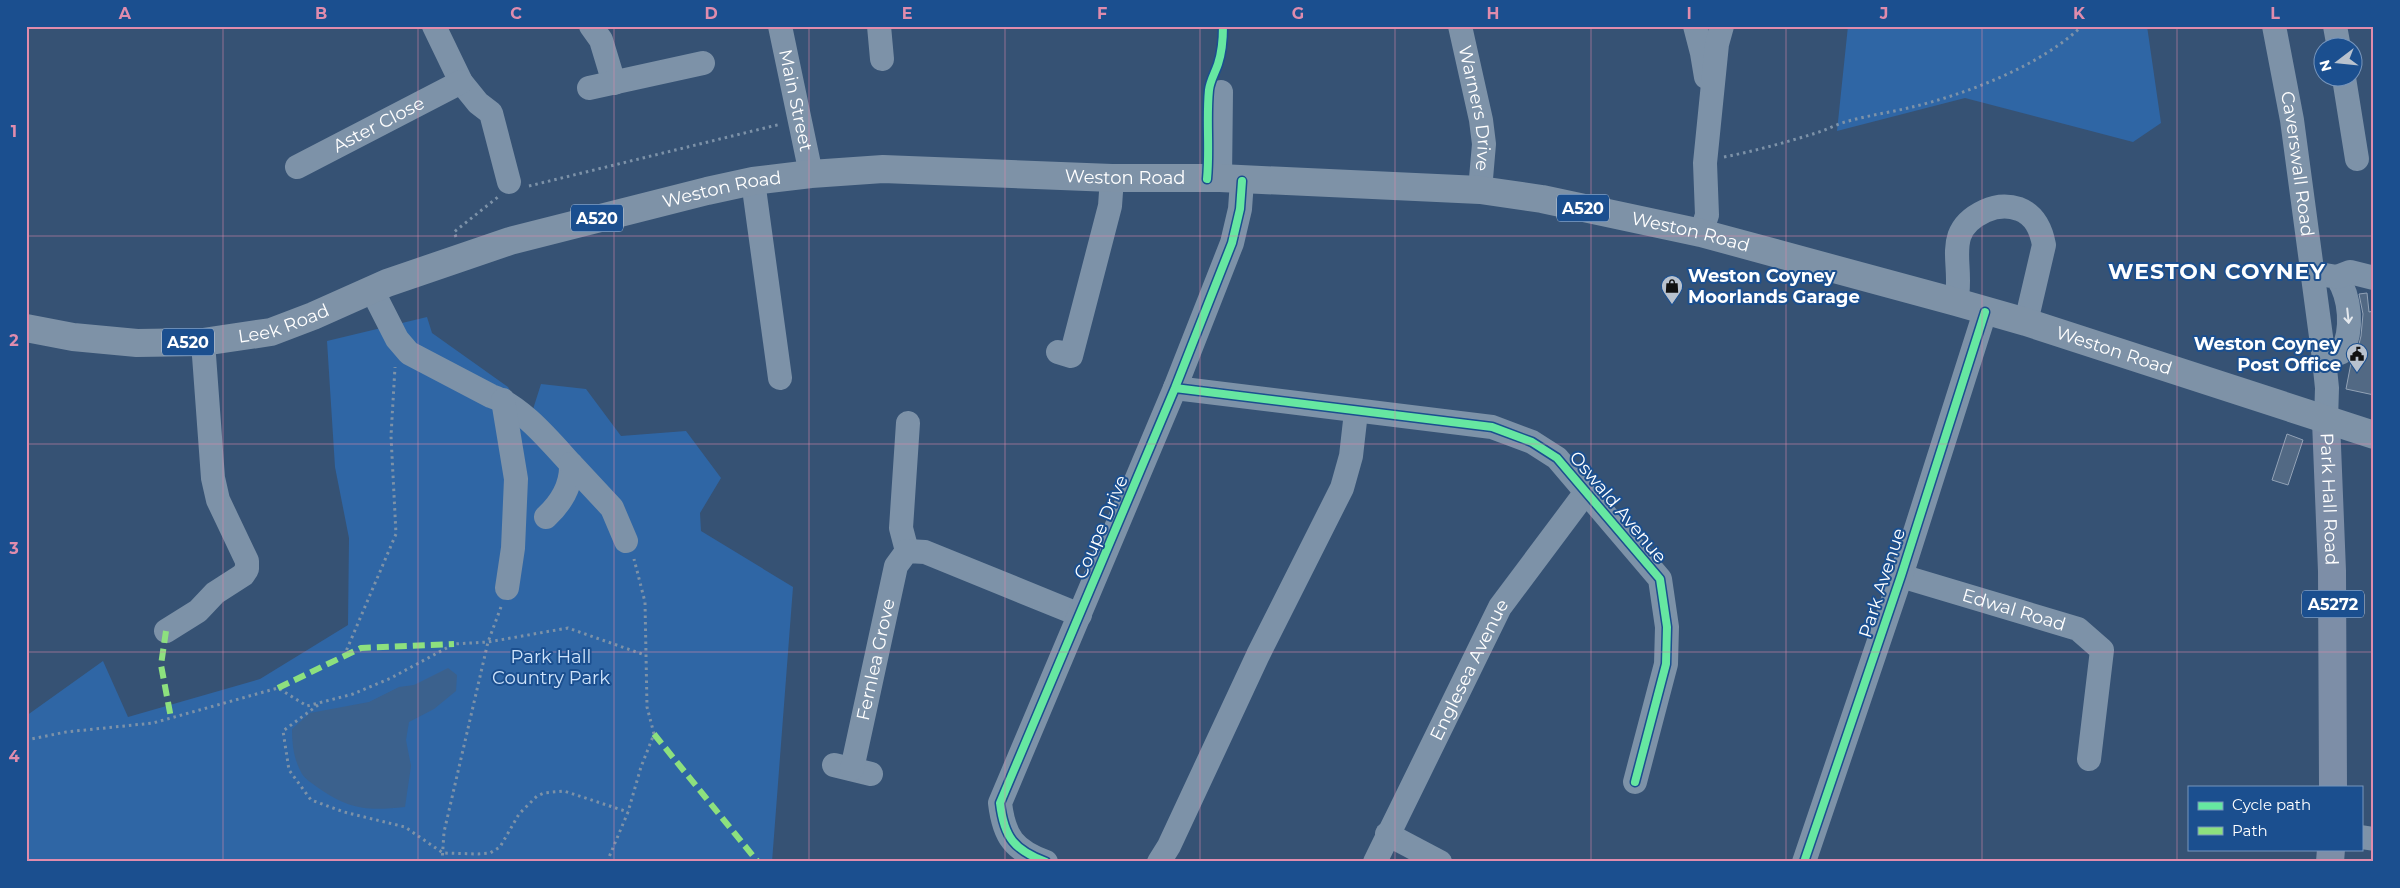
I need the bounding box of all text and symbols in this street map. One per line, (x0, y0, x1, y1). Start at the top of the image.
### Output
text: A (118, 4, 132, 23)
text: B (315, 4, 327, 23)
text: C (510, 4, 522, 23)
text: D (704, 4, 718, 23)
text: E (902, 4, 912, 23)
text: F (1097, 4, 1107, 23)
text: G (1292, 4, 1304, 23)
text: H (1487, 4, 1499, 23)
text: I (1686, 4, 1692, 23)
text: J (1879, 4, 1888, 23)
text: K (2073, 4, 2086, 23)
text: L (2270, 4, 2280, 23)
north arrow (2312, 38, 2362, 88)
street label: Warners Drive (1454, 43, 1495, 172)
street label: Main Street (774, 47, 817, 154)
text: N (2315, 58, 2336, 74)
street label: Caverswall Road (2276, 89, 2319, 238)
street label: Aster Close (329, 92, 428, 157)
text: 1 (11, 122, 17, 141)
street label: Weston Road (1064, 165, 1186, 189)
street label: Weston Road (660, 167, 782, 213)
road number: A520 (1557, 194, 1609, 222)
road number: A520 (571, 204, 623, 232)
street label: Weston Road (1629, 207, 1752, 257)
district label: WESTON COYNEY (2108, 258, 2326, 285)
place label: Weston Coyney Moorlands Garage (1688, 265, 1860, 308)
shop icon: Weston Coyney Moorlands Garage (1660, 274, 1684, 305)
street label: Leek Road (236, 299, 333, 348)
one-way arrow (2343, 308, 2353, 324)
street label: Weston Road (2053, 321, 2175, 380)
road number: A520 (162, 328, 214, 356)
text: 2 (9, 331, 19, 350)
place label: Weston Coyney Post Office (2194, 333, 2341, 376)
public building icon: Weston Coyney Post Office (2345, 342, 2369, 373)
street label: Park Hall Road (2315, 432, 2343, 566)
street label: Oswald Avenue (1565, 446, 1671, 568)
street label: Coupe Drive (1069, 472, 1133, 582)
street label: Park Avenue (1854, 525, 1910, 640)
text: 3 (8, 539, 19, 558)
street label: Edwal Road (1960, 584, 2068, 636)
road number: A5272 (2302, 590, 2364, 618)
street label: Englesea Avenue (1425, 594, 1513, 744)
street label: Fernlea Grove (852, 596, 900, 723)
park label: Park Hall Country Park (492, 646, 610, 689)
text: 4 (8, 747, 20, 766)
legend (2188, 786, 2362, 850)
text: Cycle path (2232, 795, 2311, 814)
text: Path (2232, 821, 2268, 840)

